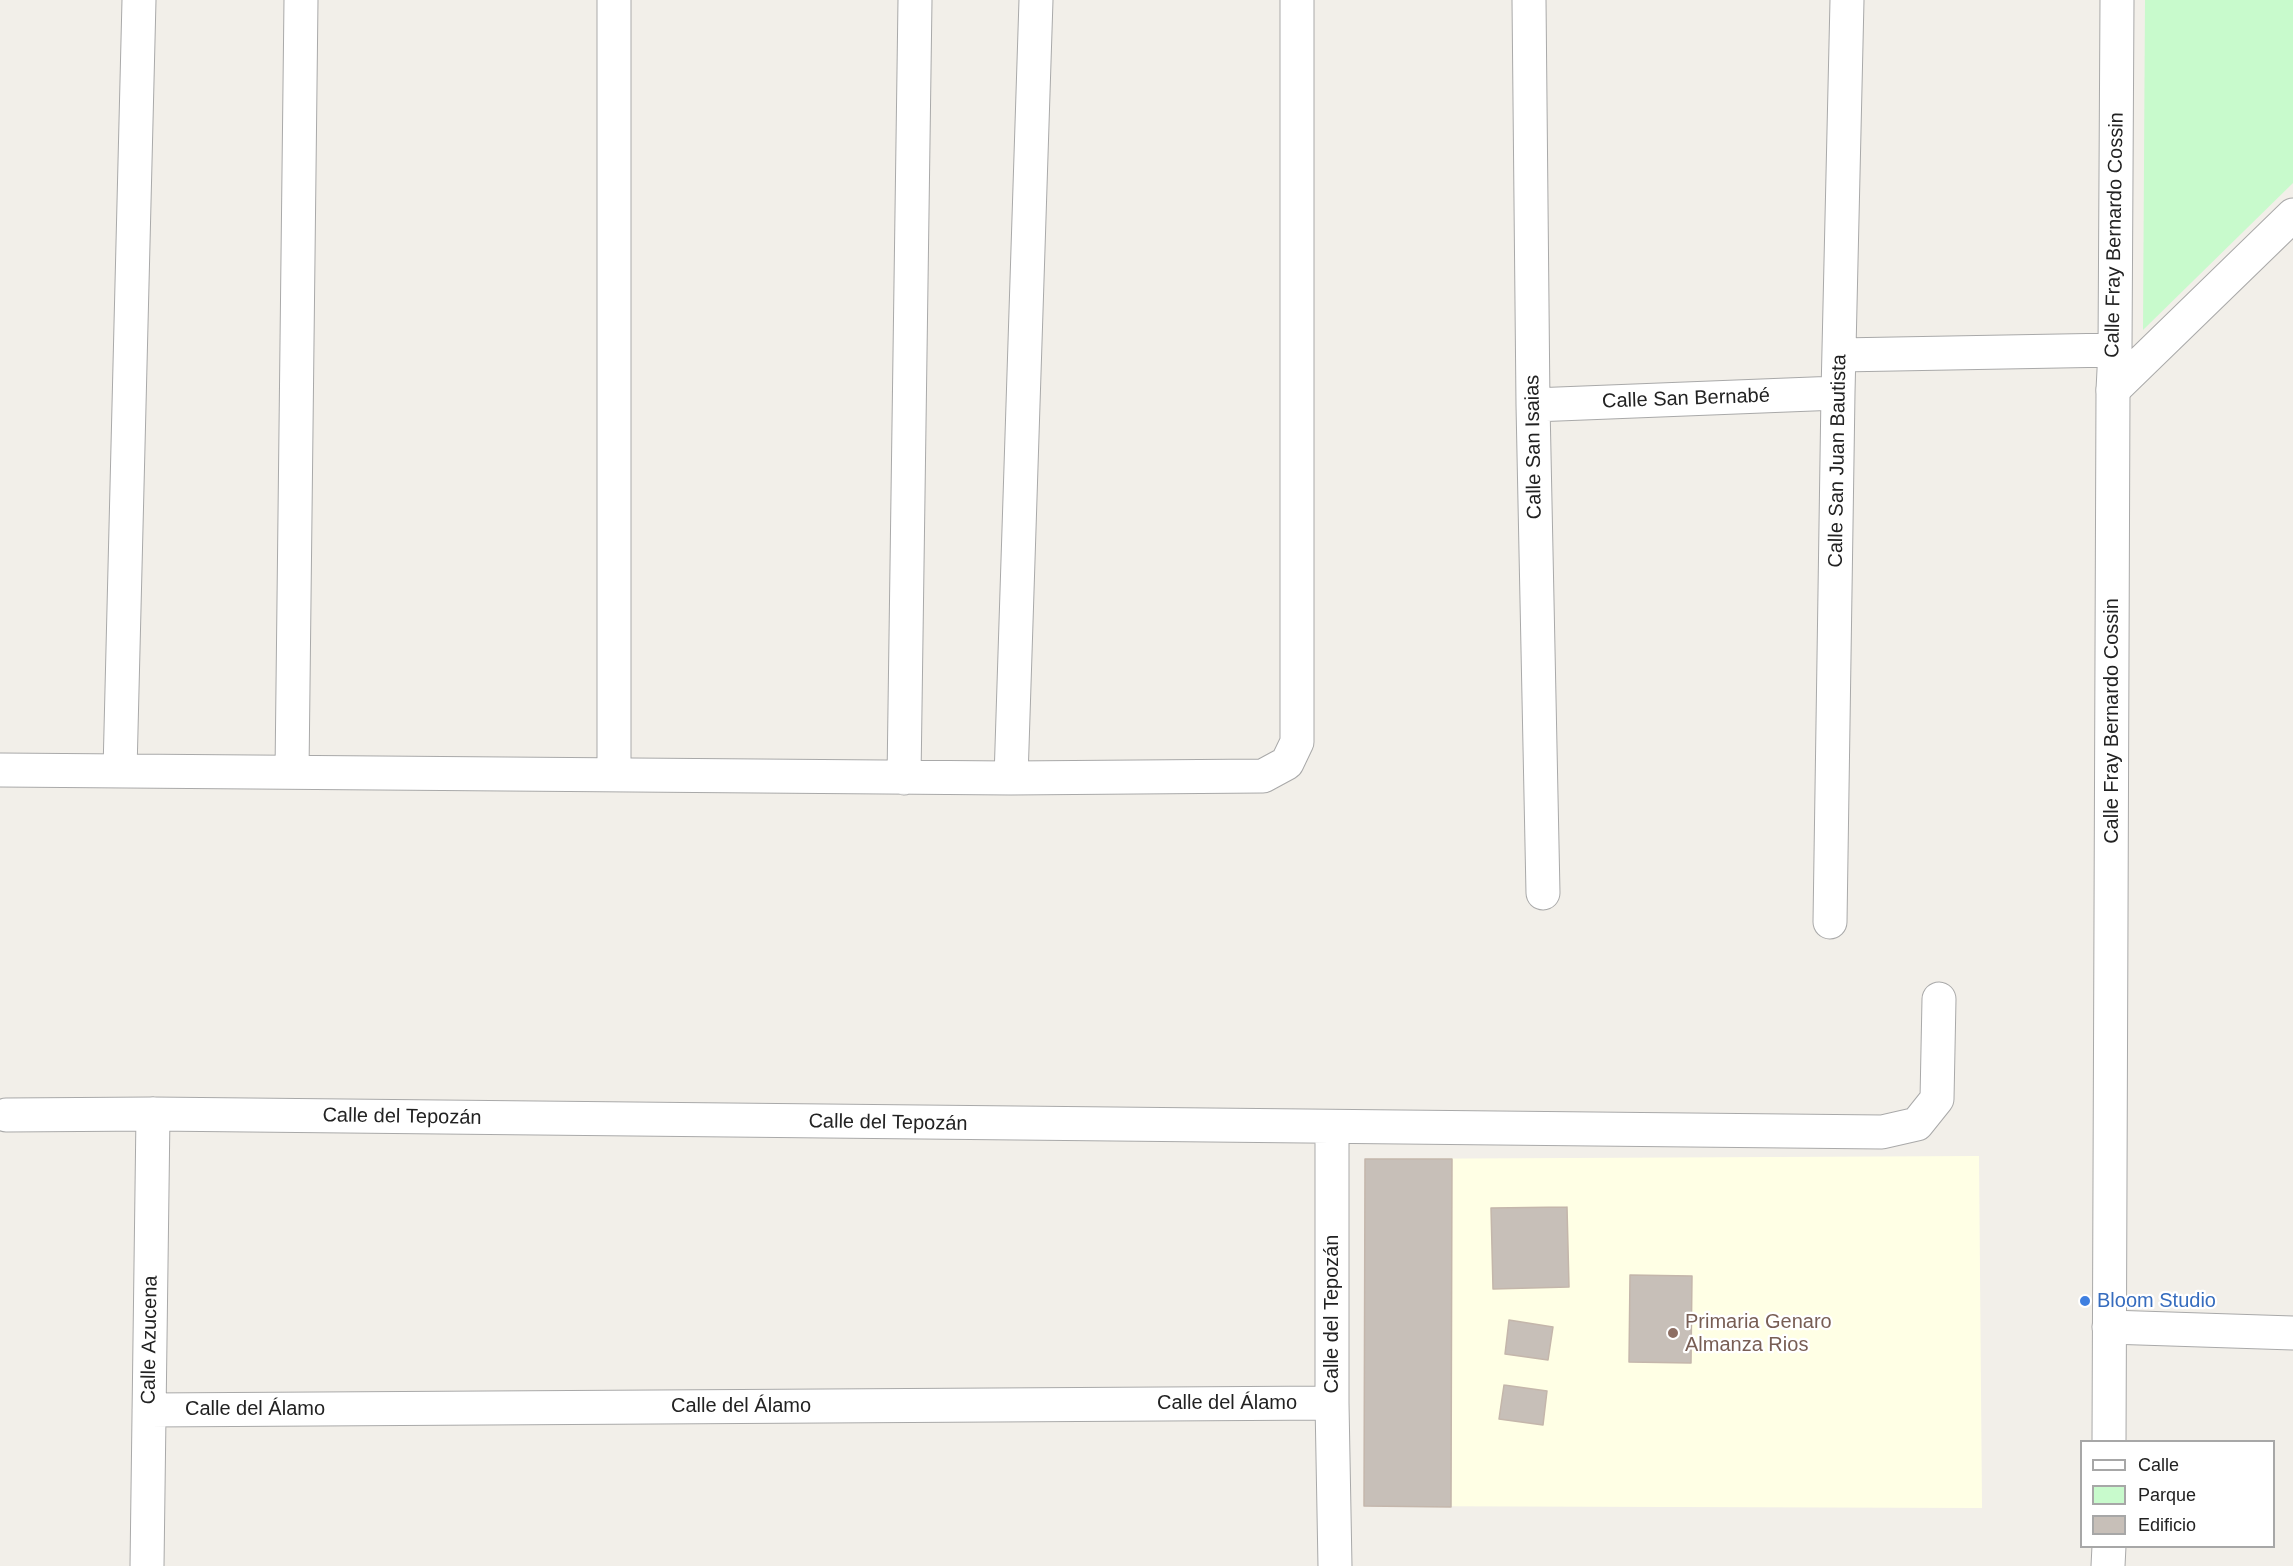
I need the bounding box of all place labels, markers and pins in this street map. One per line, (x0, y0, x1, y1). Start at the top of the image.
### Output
place label: Bloom Studio (2097, 1289, 2216, 1313)
marker: Bloom Studio (2078, 1294, 2092, 1308)
place label: Primaria Genaro Almanza Rios (1685, 1310, 1832, 1357)
marker: Primaria Genaro Almanza Rios (1666, 1326, 1680, 1340)

